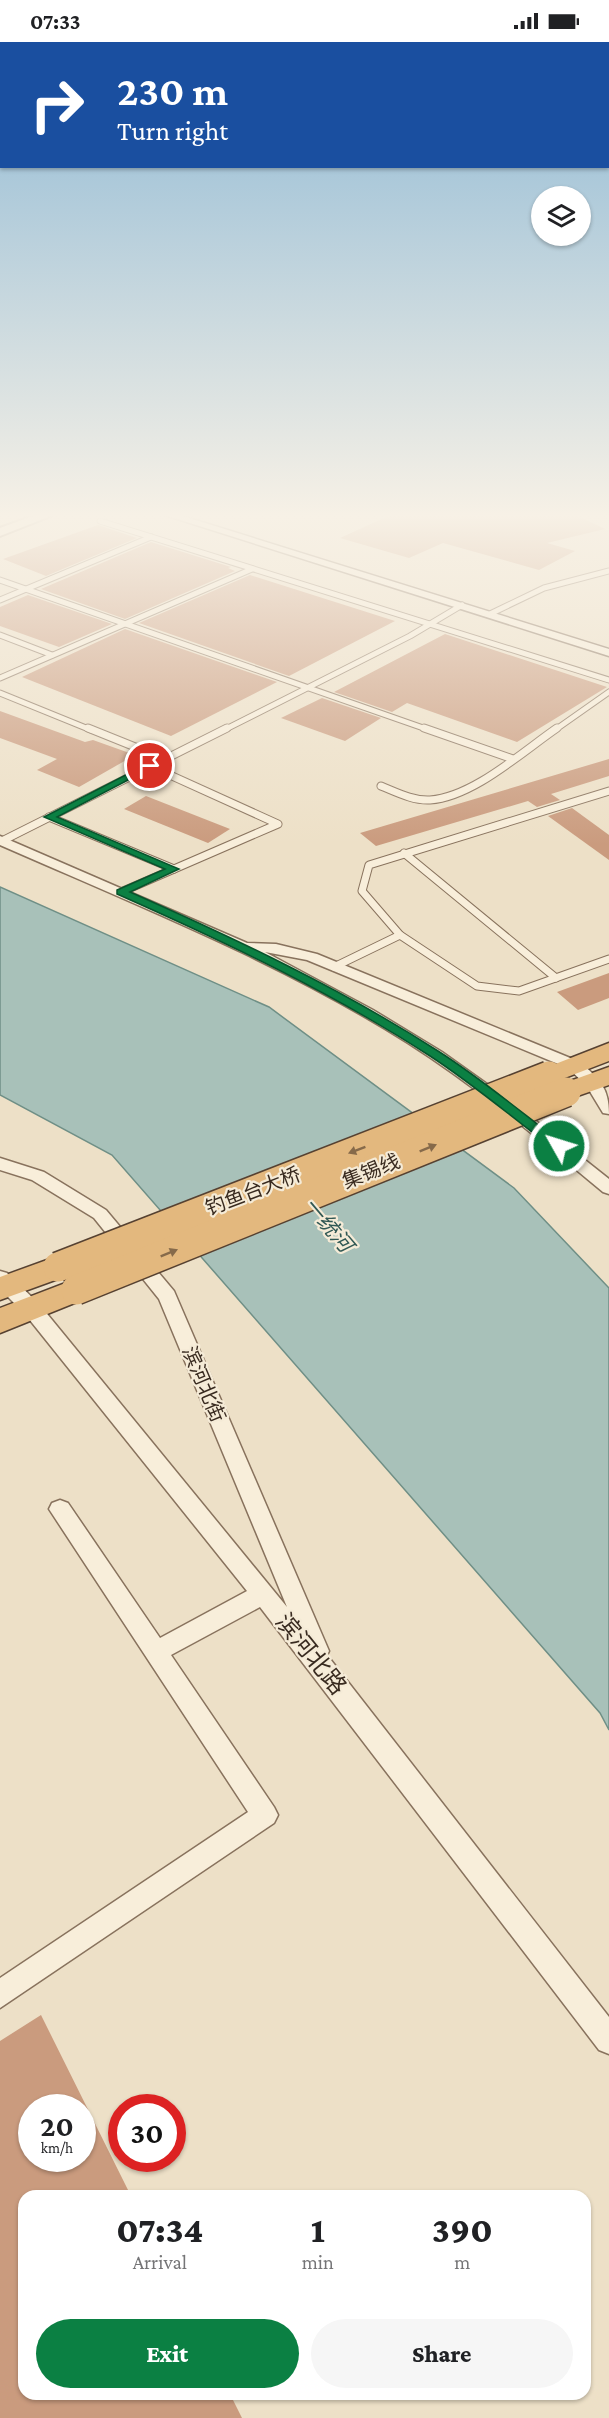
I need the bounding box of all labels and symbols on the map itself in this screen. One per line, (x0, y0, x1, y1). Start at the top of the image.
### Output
pin (124, 740, 175, 791)
position arrow (527, 1114, 591, 1178)
one-way arrow (419, 1143, 437, 1152)
one-way arrow (348, 1146, 366, 1156)
street label: 集锡线 (339, 1150, 403, 1192)
street label: 钓鱼台大桥 (202, 1163, 304, 1219)
water label: 一统河 (299, 1193, 360, 1260)
one-way arrow (161, 1248, 179, 1258)
street label: 滨河北街 (178, 1343, 230, 1425)
street label: 滨河北路 (271, 1608, 352, 1699)
speed limit sign: 30 (108, 2094, 186, 2172)

